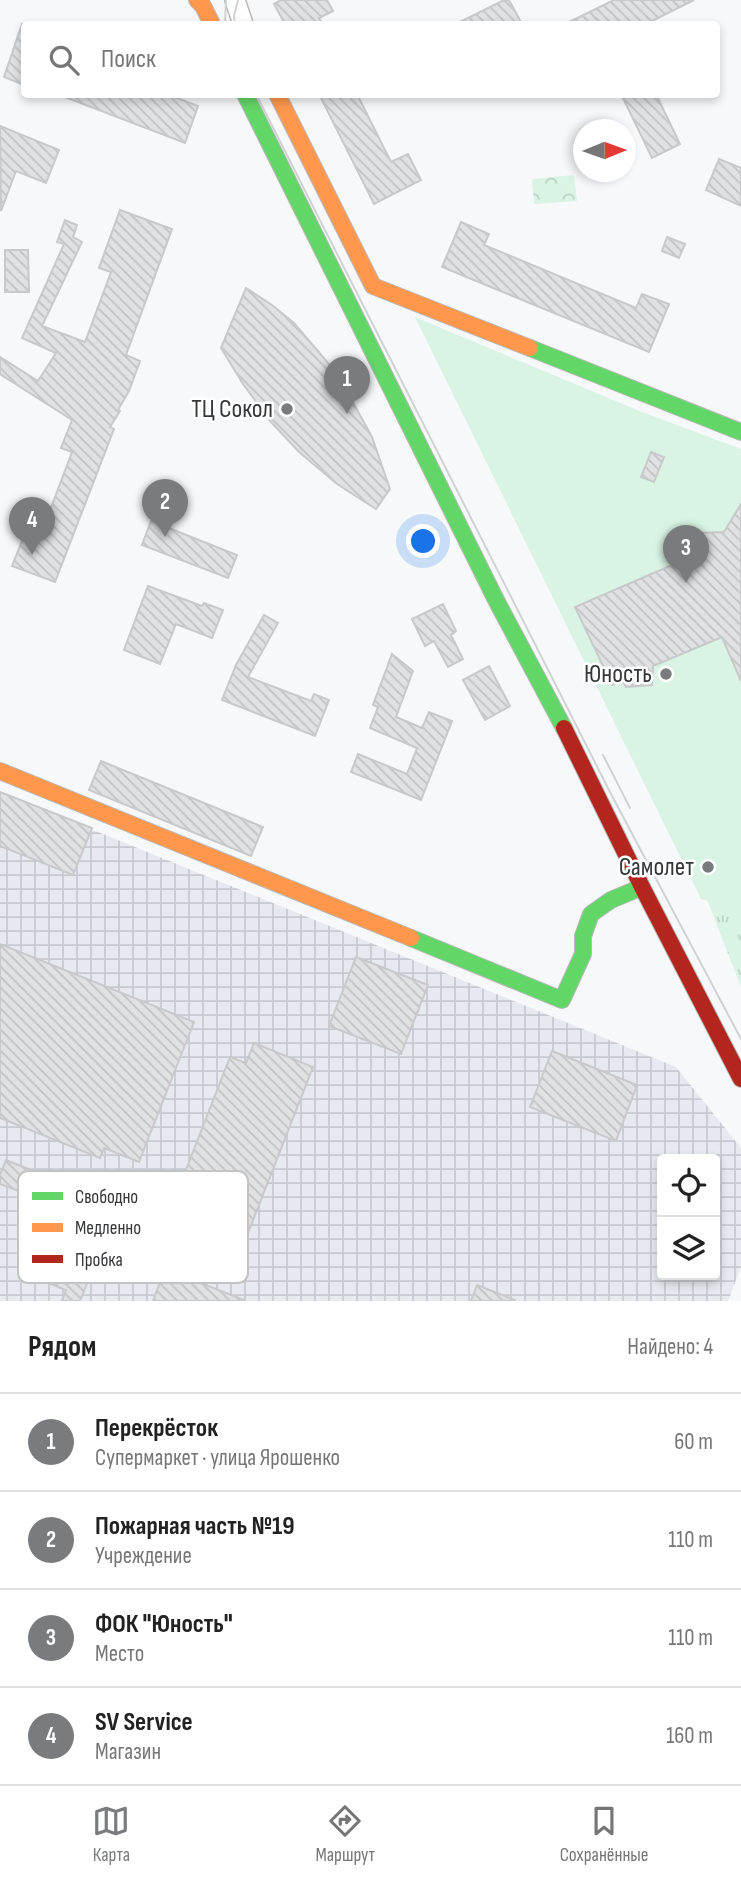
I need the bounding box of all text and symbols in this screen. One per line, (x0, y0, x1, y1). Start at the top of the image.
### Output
search box (21, 21, 720, 98)
icon: search (45, 41, 83, 79)
text: Поиск (101, 44, 156, 75)
north arrow (573, 119, 636, 182)
pin: 1 (324, 356, 370, 414)
place label: ТЦ Сокол (191, 394, 273, 425)
marker: ТЦ Сокол (279, 401, 295, 417)
pin: 2 (142, 479, 188, 537)
pin: 4 (9, 497, 55, 555)
your location (406, 524, 440, 558)
pin: 3 (663, 525, 709, 583)
place label: Юность (584, 659, 652, 690)
marker: Юность (658, 666, 674, 682)
place label: Самолет (619, 852, 694, 883)
marker: Самолет (700, 859, 716, 875)
map controls (657, 1154, 720, 1280)
button: locate (657, 1154, 720, 1217)
legend (18, 1171, 248, 1283)
text: Свободно (75, 1186, 138, 1209)
text: Медленно (75, 1217, 141, 1240)
button: layers (657, 1217, 720, 1280)
text: Пробка (75, 1249, 123, 1272)
text: Рядом (28, 1329, 96, 1365)
text: Найдено: 4 (627, 1333, 713, 1361)
text: Перекрёсток (95, 1413, 218, 1444)
text: 1 (46, 1428, 56, 1456)
text: 60 m (674, 1428, 713, 1456)
text: Супермаркет · улица Ярошенко (95, 1444, 340, 1472)
text: Пожарная часть №19 (95, 1511, 295, 1542)
text: 2 (46, 1526, 56, 1554)
text: 110 m (668, 1526, 713, 1554)
text: Учреждение (95, 1542, 192, 1570)
text: ФОК "Юность" (95, 1609, 233, 1640)
text: 3 (46, 1624, 56, 1652)
text: 110 m (668, 1624, 713, 1652)
text: Место (95, 1640, 144, 1668)
text: SV Service (95, 1707, 193, 1738)
text: 4 (46, 1722, 56, 1750)
text: 160 m (666, 1722, 713, 1750)
text: Магазин (95, 1738, 161, 1766)
tab: Карта (92, 1802, 130, 1867)
tab: Маршрут (315, 1802, 375, 1867)
tab: Сохранённые (560, 1802, 648, 1867)

